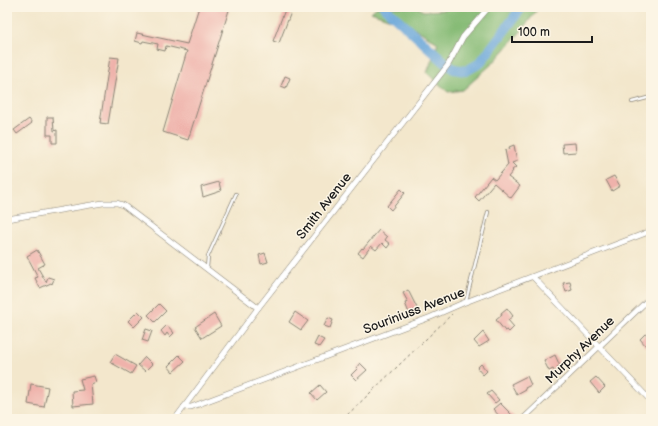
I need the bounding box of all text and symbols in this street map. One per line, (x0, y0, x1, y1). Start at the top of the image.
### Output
scale bar (512, 18, 592, 44)
text: 100 m (518, 25, 550, 40)
street label: Smith Avenue (293, 169, 355, 242)
street label: Souriniuss Avenue (361, 284, 467, 338)
street label: Murphy Avenue (542, 313, 618, 387)

